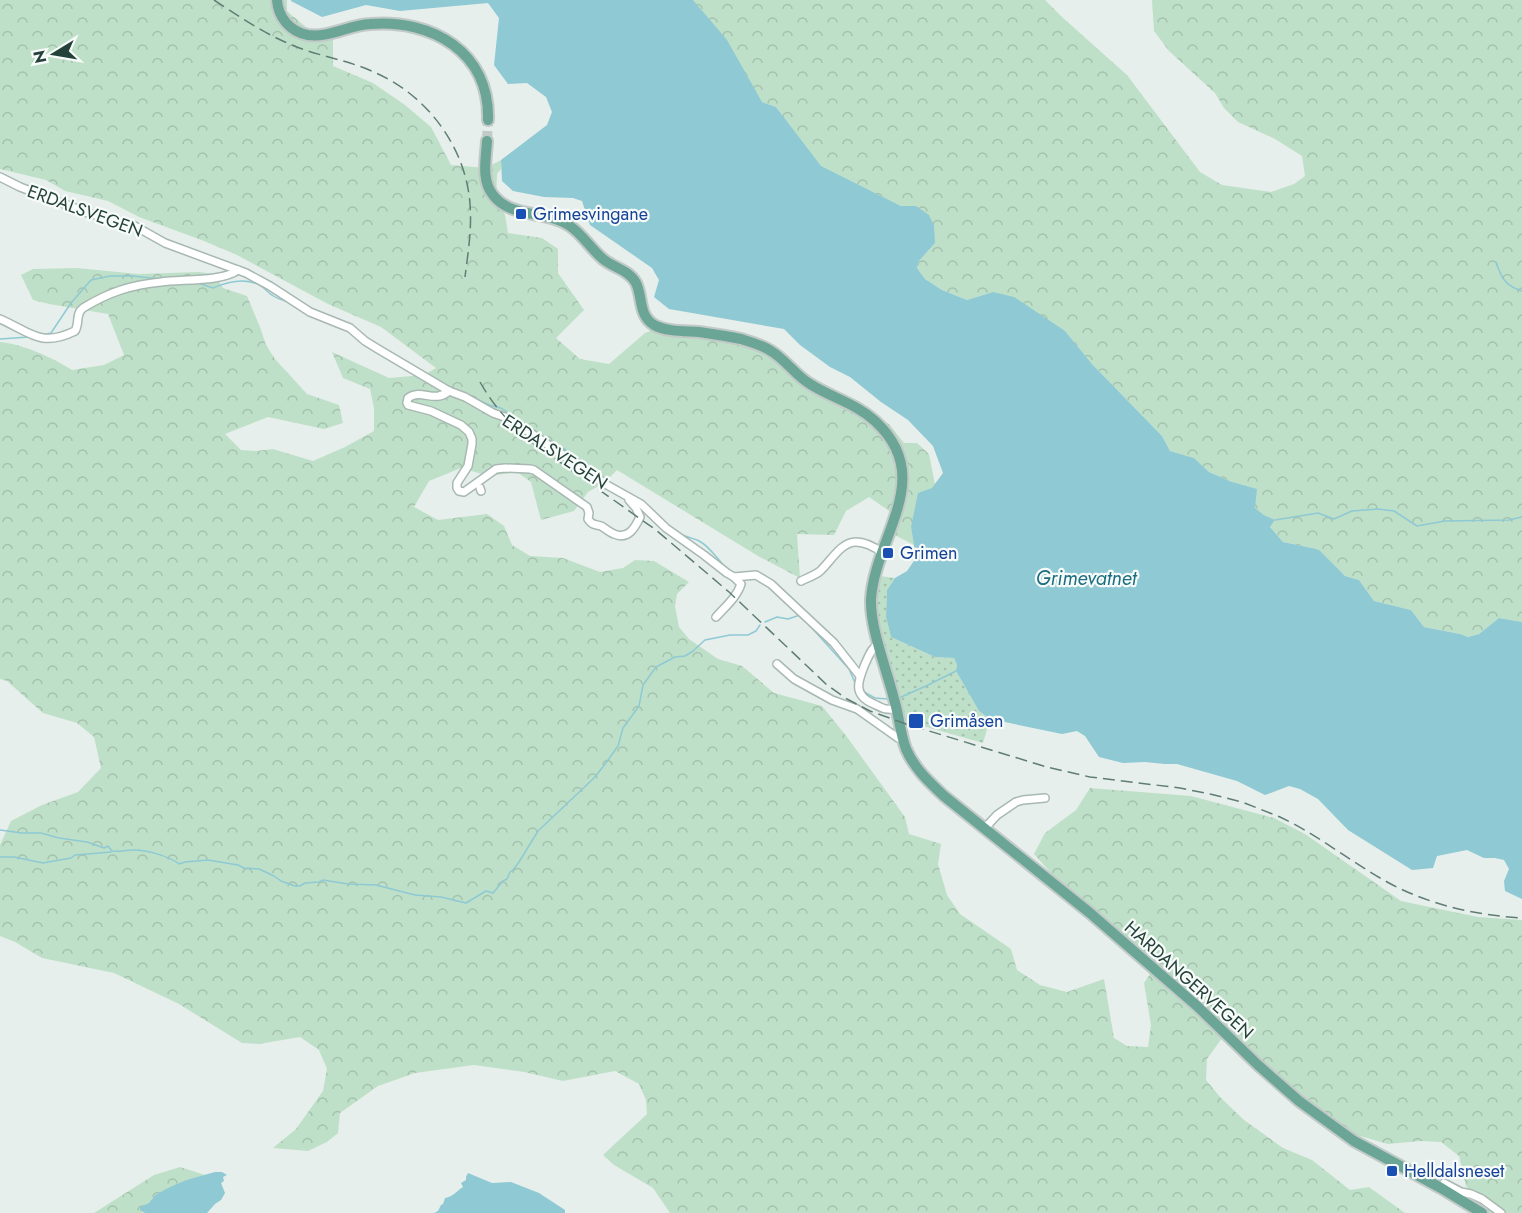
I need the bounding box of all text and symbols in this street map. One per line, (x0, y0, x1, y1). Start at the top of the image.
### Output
north arrow (24, 24, 84, 84)
text: N (27, 48, 52, 65)
street label: ERDALSVEGEN (24, 178, 146, 244)
place label: Grimesvingane (533, 201, 648, 227)
marker: Grimesvingane (514, 207, 528, 221)
street label: ERDALSVEGEN (497, 408, 613, 496)
place label: Grimen (900, 540, 958, 566)
marker: Grimen (881, 546, 895, 560)
water label: Grimevatnet (1036, 564, 1138, 593)
place label: Grimåsen (930, 708, 1004, 734)
marker: Grimåsen (907, 712, 925, 730)
street label: HARDANGERVEGEN (1119, 915, 1259, 1045)
place label: Helldalsneset (1404, 1158, 1505, 1184)
marker: Helldalsneset (1385, 1164, 1399, 1178)

